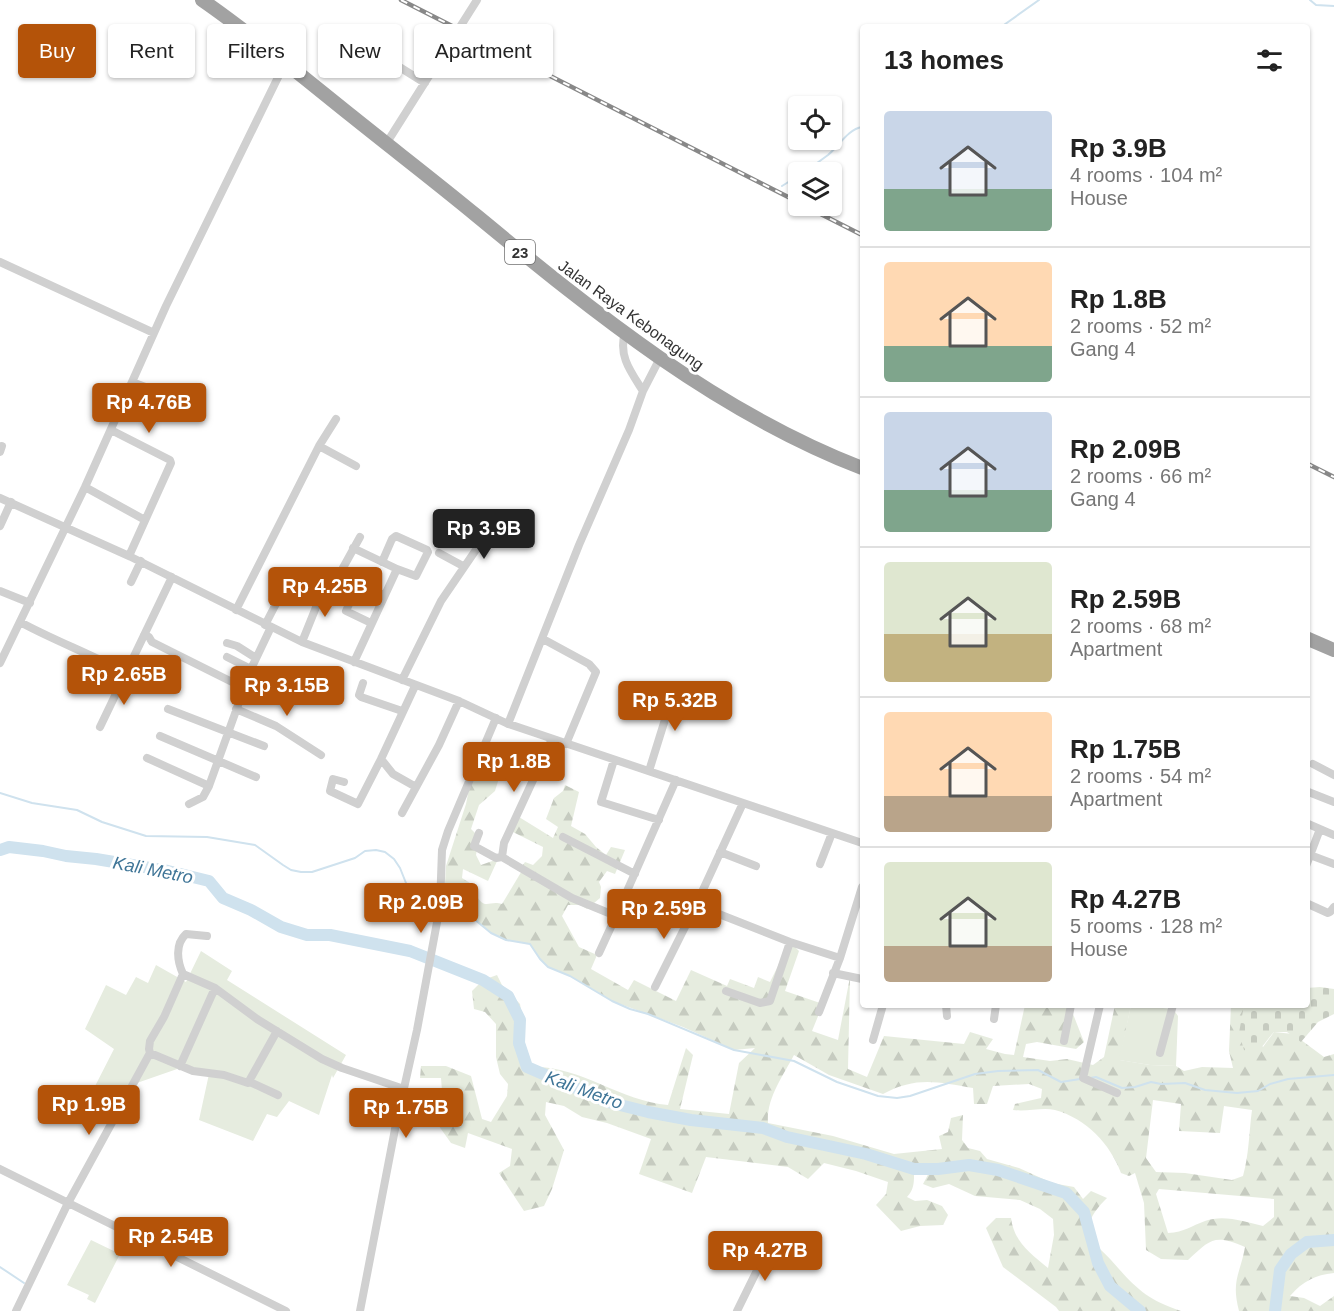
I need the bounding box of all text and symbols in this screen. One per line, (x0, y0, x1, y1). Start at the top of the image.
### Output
chip: Buy (18, 24, 96, 78)
chip: Rent (108, 24, 195, 78)
chip: Filters (207, 24, 306, 78)
chip: New (318, 24, 402, 78)
chip: Apartment (414, 24, 553, 78)
icon: filters (1253, 44, 1286, 77)
text: 13 homes (884, 45, 1004, 75)
map controls (788, 96, 842, 216)
button: locate (788, 96, 842, 150)
text: Rp 3.9B (1070, 133, 1167, 163)
icon: home (932, 135, 1004, 207)
button: layers (788, 162, 842, 216)
text: 4 rooms · 104 m² (1070, 164, 1222, 186)
text: House (1070, 187, 1128, 209)
road number: 23 (505, 240, 535, 264)
street label: Jalan Raya Kebonagung (555, 257, 707, 373)
text: Rp 1.8B (1070, 284, 1167, 314)
icon: home (932, 286, 1004, 358)
text: 2 rooms · 52 m² (1070, 315, 1211, 337)
text: Gang 4 (1070, 338, 1136, 360)
pin: Rp 4.76B (87, 383, 211, 434)
text: Rp 4.76B (106, 391, 192, 413)
text: Rp 2.09B (1070, 434, 1181, 464)
icon: home (932, 436, 1004, 508)
text: 2 rooms · 66 m² (1070, 465, 1211, 487)
text: Gang 4 (1070, 488, 1136, 510)
pin: Rp 3.9B (429, 509, 539, 560)
text: Rp 3.9B (447, 517, 521, 539)
pin: Rp 4.25B (263, 567, 387, 618)
text: Rp 4.25B (282, 575, 368, 597)
text: Rp 2.59B (1070, 584, 1181, 614)
icon: home (932, 586, 1004, 658)
text: 2 rooms · 68 m² (1070, 615, 1211, 637)
text: Apartment (1070, 638, 1162, 660)
pin: Rp 2.65B (62, 655, 186, 706)
text: Rp 2.65B (81, 663, 167, 685)
pin: Rp 3.15B (225, 666, 349, 717)
text: Rp 3.15B (244, 674, 330, 696)
pin: Rp 5.32B (613, 681, 737, 732)
text: Rp 5.32B (632, 689, 718, 711)
text: Rp 1.75B (1070, 734, 1181, 764)
icon: home (932, 736, 1004, 808)
pin: Rp 1.8B (459, 742, 569, 793)
text: Rp 1.8B (477, 750, 551, 772)
text: 2 rooms · 54 m² (1070, 765, 1211, 787)
text: Apartment (1070, 788, 1162, 810)
water label: Kali Metro (111, 852, 195, 888)
pin: Rp 2.09B (359, 883, 483, 934)
text: Rp 4.27B (1070, 884, 1181, 914)
icon: home (932, 886, 1004, 958)
pin: Rp 2.59B (602, 889, 726, 940)
text: Rp 2.09B (378, 891, 464, 913)
text: Rp 2.59B (621, 897, 707, 919)
text: 5 rooms · 128 m² (1070, 915, 1222, 937)
text: House (1070, 938, 1128, 960)
water label: Kali Metro (543, 1067, 625, 1113)
pin: Rp 1.9B (34, 1085, 144, 1136)
pin: Rp 1.75B (344, 1088, 468, 1139)
text: Rp 1.9B (52, 1093, 126, 1115)
text: Rp 1.75B (363, 1096, 449, 1118)
pin: Rp 2.54B (109, 1217, 233, 1268)
text: Rp 2.54B (128, 1225, 214, 1247)
pin: Rp 4.27B (703, 1231, 827, 1282)
text: Rp 4.27B (722, 1239, 808, 1261)

